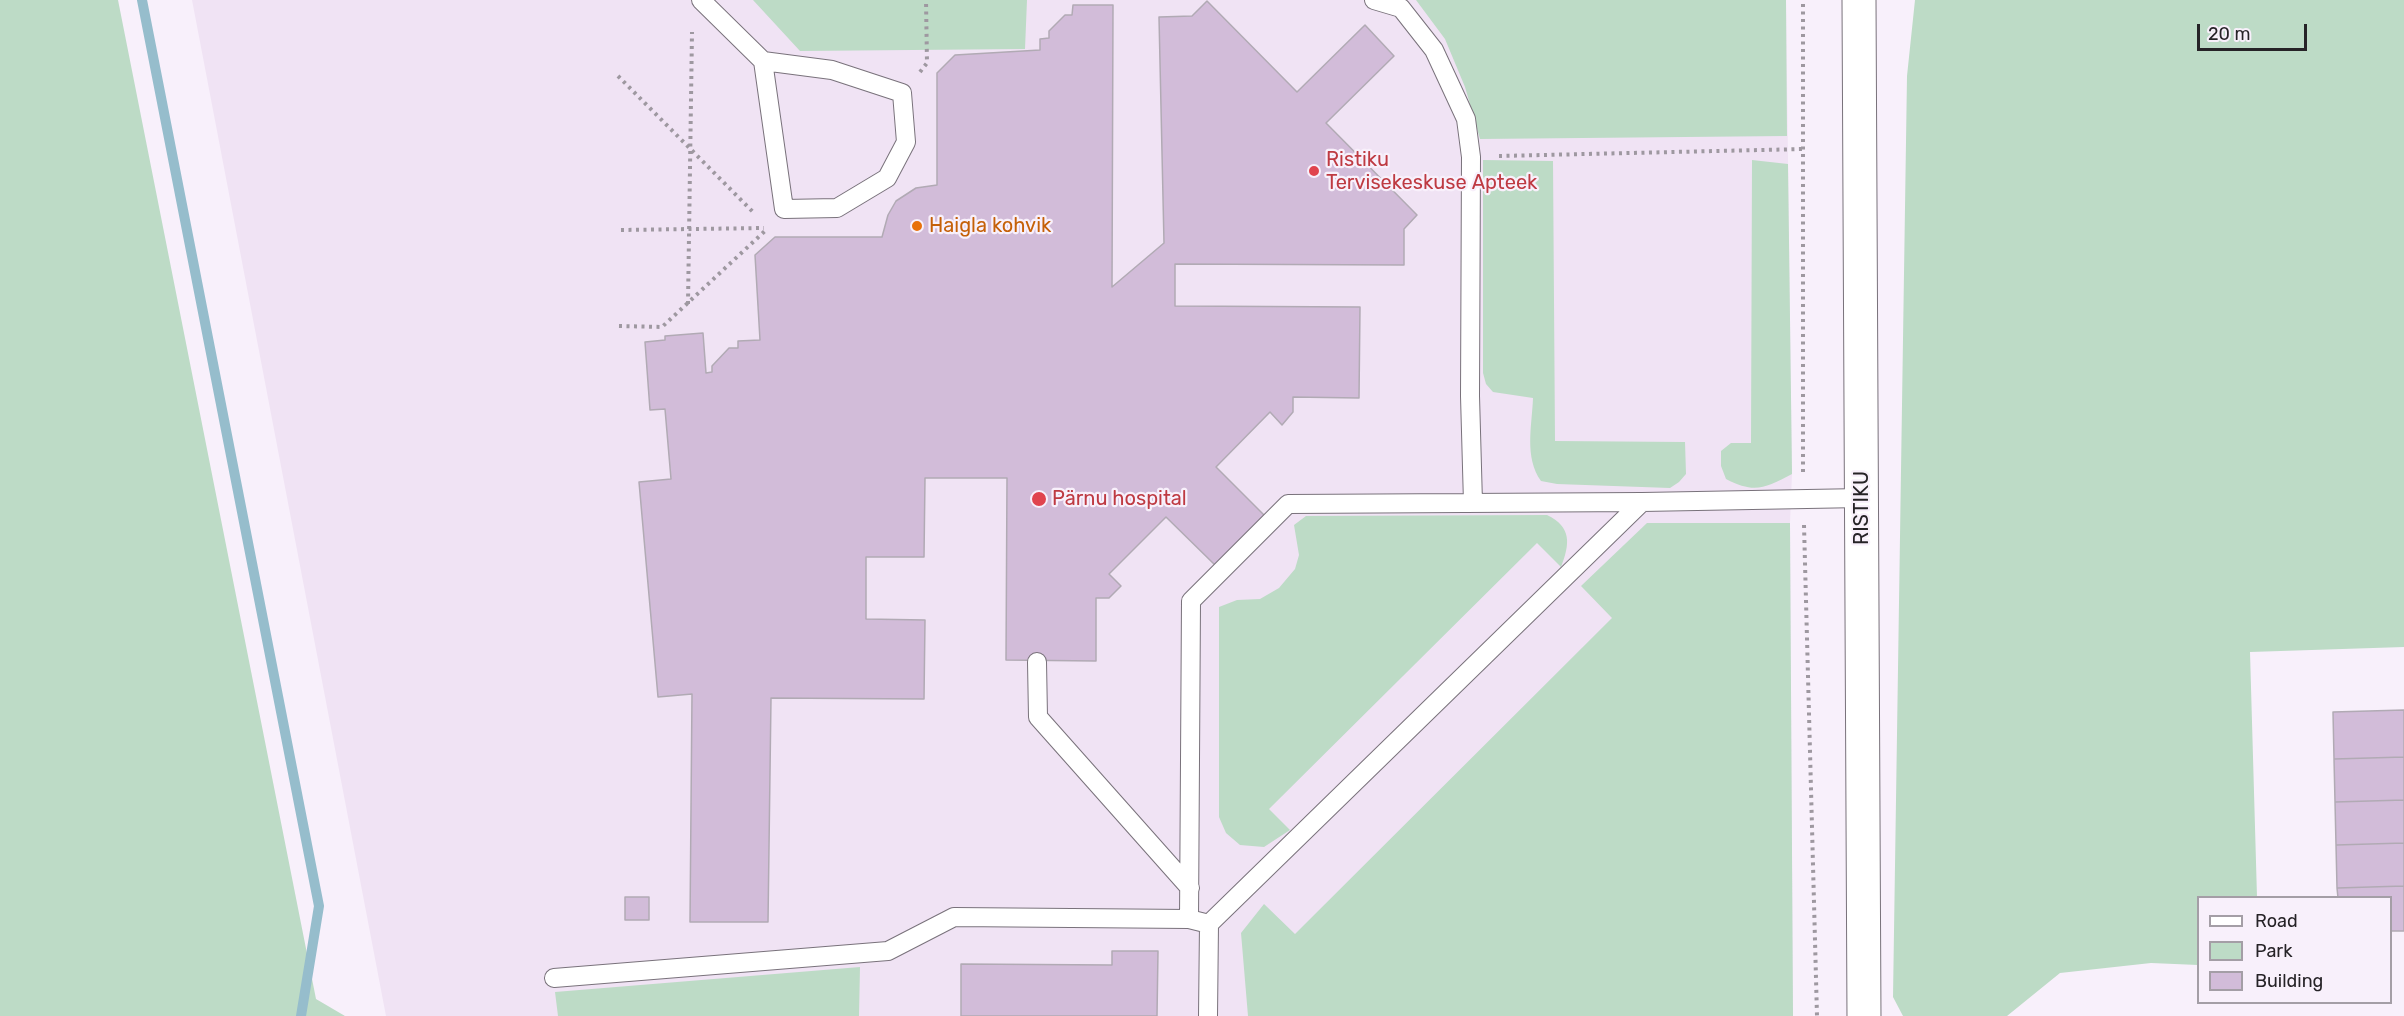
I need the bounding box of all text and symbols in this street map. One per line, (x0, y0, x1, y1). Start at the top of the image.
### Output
scale bar (2200, 12, 2310, 50)
text: 20 m (2208, 23, 2250, 45)
place label: Ristiku Tervisekeskuse Apteek (1326, 148, 1537, 195)
marker: Ristiku Tervisekeskuse Apteek (1307, 164, 1321, 178)
place label: Haigla kohvik (929, 214, 1051, 238)
marker: Haigla kohvik (910, 219, 924, 233)
street label: RISTIKU (1850, 471, 1874, 545)
place label: Pärnu hospital (1052, 487, 1187, 511)
marker: Pärnu hospital (1030, 490, 1048, 508)
legend (2197, 896, 2392, 1004)
text: Road (2255, 910, 2298, 932)
text: Park (2255, 940, 2292, 962)
text: Building (2255, 970, 2323, 992)

